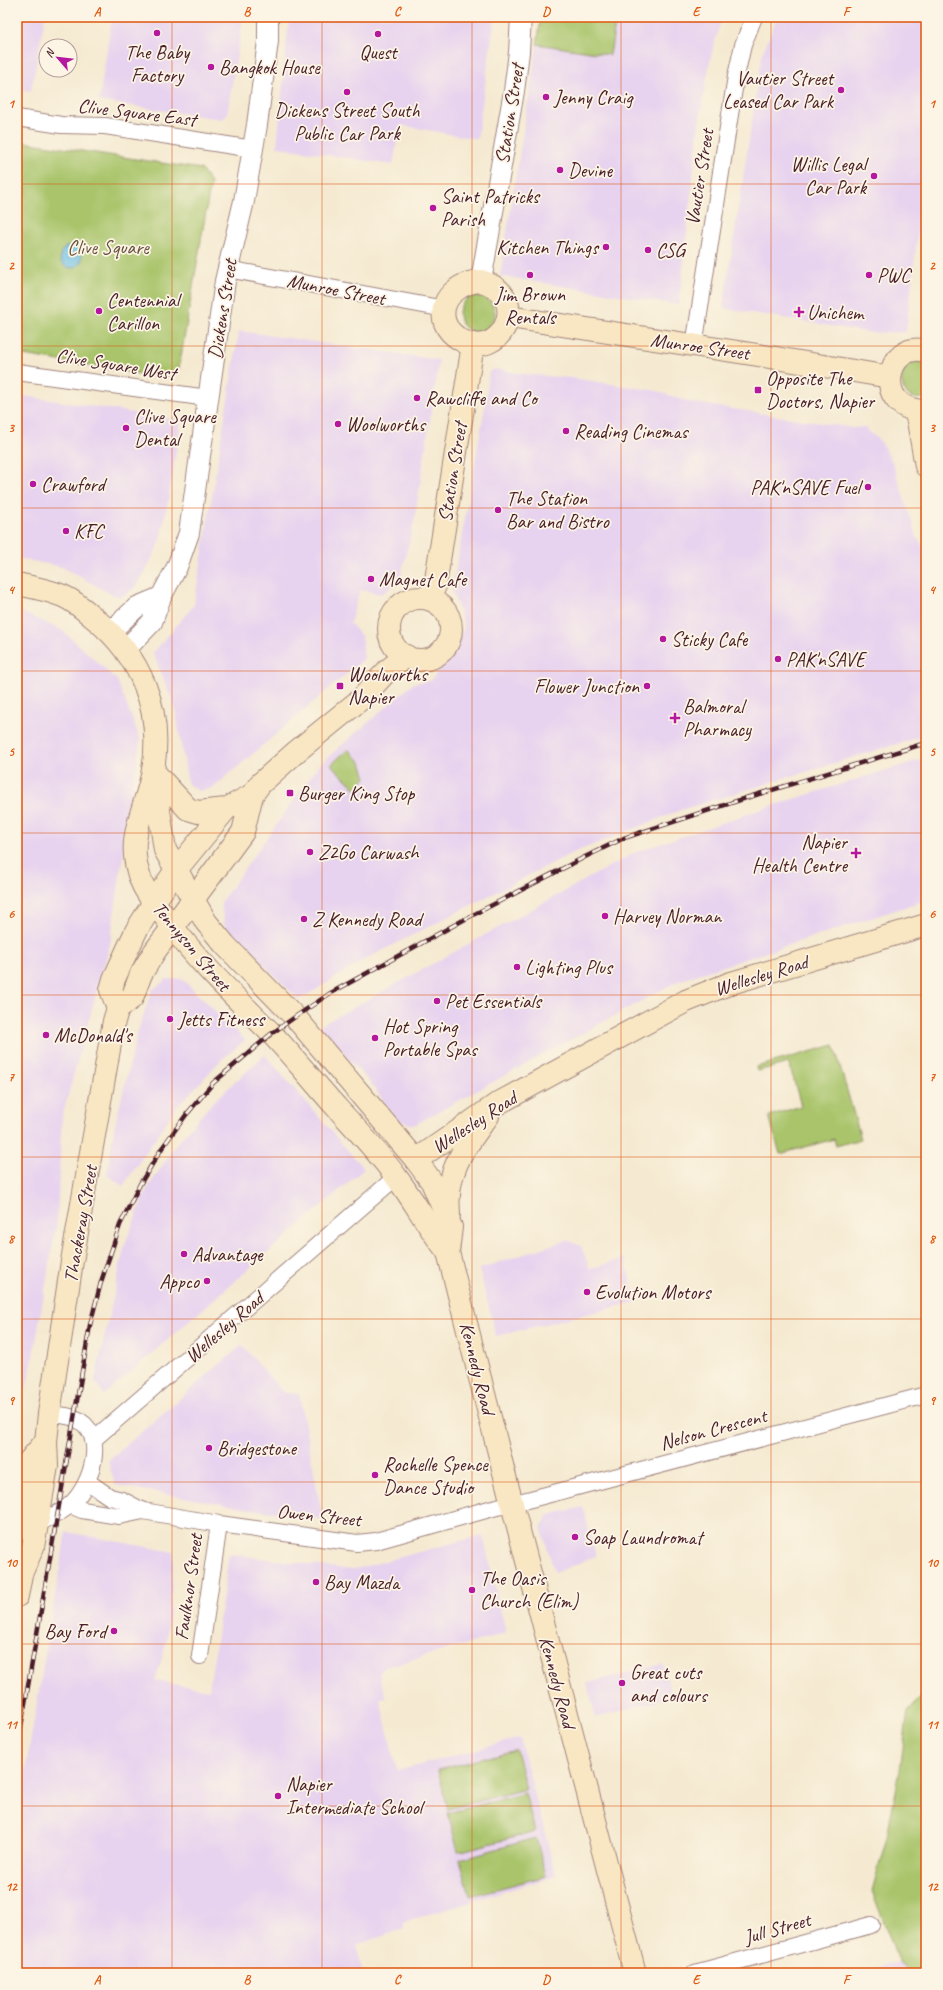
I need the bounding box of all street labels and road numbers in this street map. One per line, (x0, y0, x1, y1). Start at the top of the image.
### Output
street label: Station Street (489, 59, 530, 166)
street label: Clive Square East (76, 93, 201, 133)
street label: Vautier Street (680, 125, 720, 227)
street label: Dickens Street (202, 255, 243, 361)
street label: Munroe Street (285, 268, 389, 312)
street label: Munroe Street (649, 327, 753, 366)
street label: Clive Square West (54, 343, 181, 387)
street label: Station Street (432, 417, 473, 524)
street label: Tennyson Street (147, 896, 238, 998)
street label: Wellesley Road (711, 949, 814, 1002)
street label: Wellesley Road (427, 1084, 524, 1159)
street label: Thackeray Street (58, 1161, 104, 1285)
street label: Wellesley Road (180, 1284, 271, 1368)
street label: Kennedy Road (454, 1320, 502, 1420)
street label: Nelson Crescent (657, 1403, 772, 1456)
street label: Owen Street (276, 1499, 364, 1533)
street label: Faulknor Street (169, 1530, 209, 1642)
street label: Kennedy Road (533, 1634, 583, 1734)
street label: Jull Street (740, 1906, 816, 1950)

